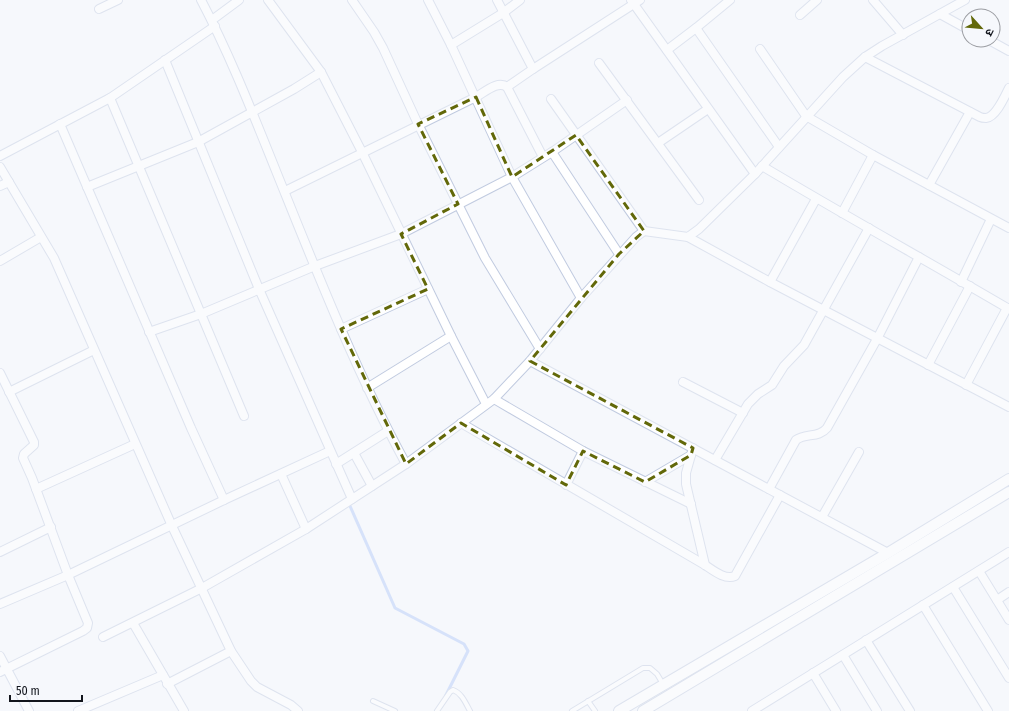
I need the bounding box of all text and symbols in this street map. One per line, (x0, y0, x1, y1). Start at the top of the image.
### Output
north arrow (961, 8, 1001, 48)
text: उ (982, 26, 997, 39)
scale bar (10, 677, 82, 703)
text: 50 m (16, 684, 40, 698)

